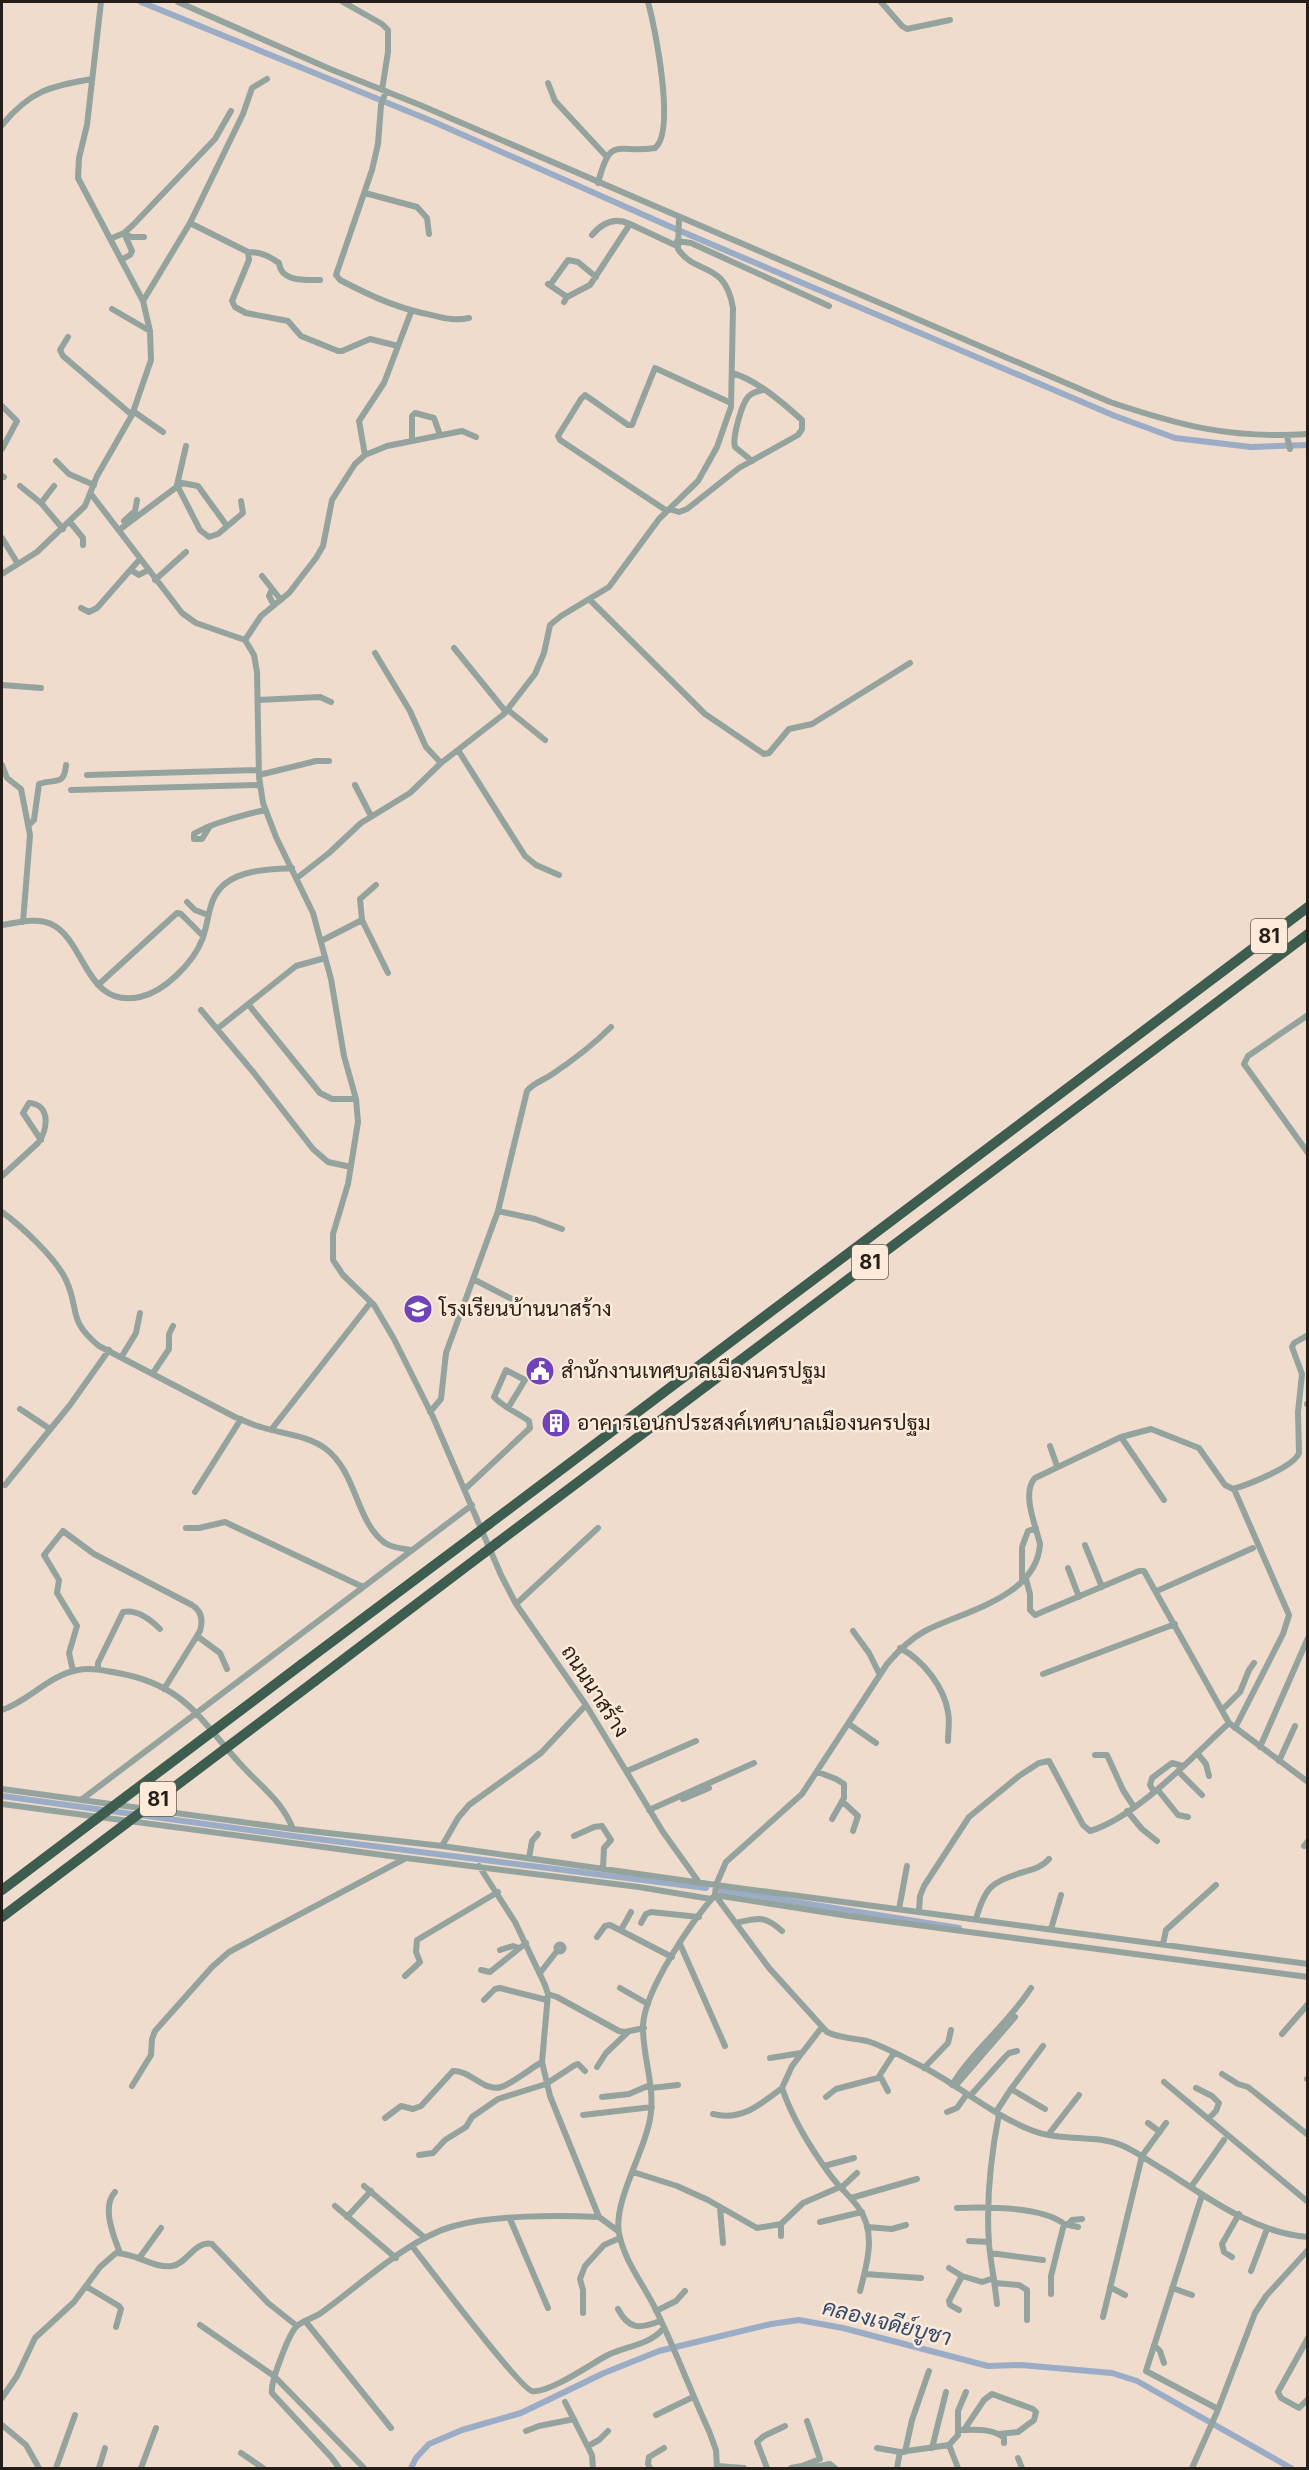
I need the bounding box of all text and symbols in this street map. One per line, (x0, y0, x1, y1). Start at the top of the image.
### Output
road number: 81 (1251, 919, 1287, 953)
road number: 81 (852, 1245, 888, 1279)
school or university icon: โรงเรียนบ้านนาสร้าง (402, 1293, 434, 1325)
place label: โรงเรียนบ้านนาสร้าง (438, 1296, 611, 1321)
public building icon: สำนักงานเทศบาลเมืองนครปฐม (524, 1355, 556, 1387)
place label: สำนักงานเทศบาลเมืองนครปฐม (561, 1357, 826, 1384)
building icon: อาคารเอนกประสงค์เทศบาลเมืองนครปฐม (540, 1407, 572, 1439)
place label: อาคารเอนกประสงค์เทศบาลเมืองนครปฐม (577, 1409, 931, 1436)
street label: ถนนนาสร้าง (556, 1640, 634, 1741)
road number: 81 (140, 1782, 176, 1816)
water label: คลองเจดีย์บูชา (819, 2292, 954, 2353)

